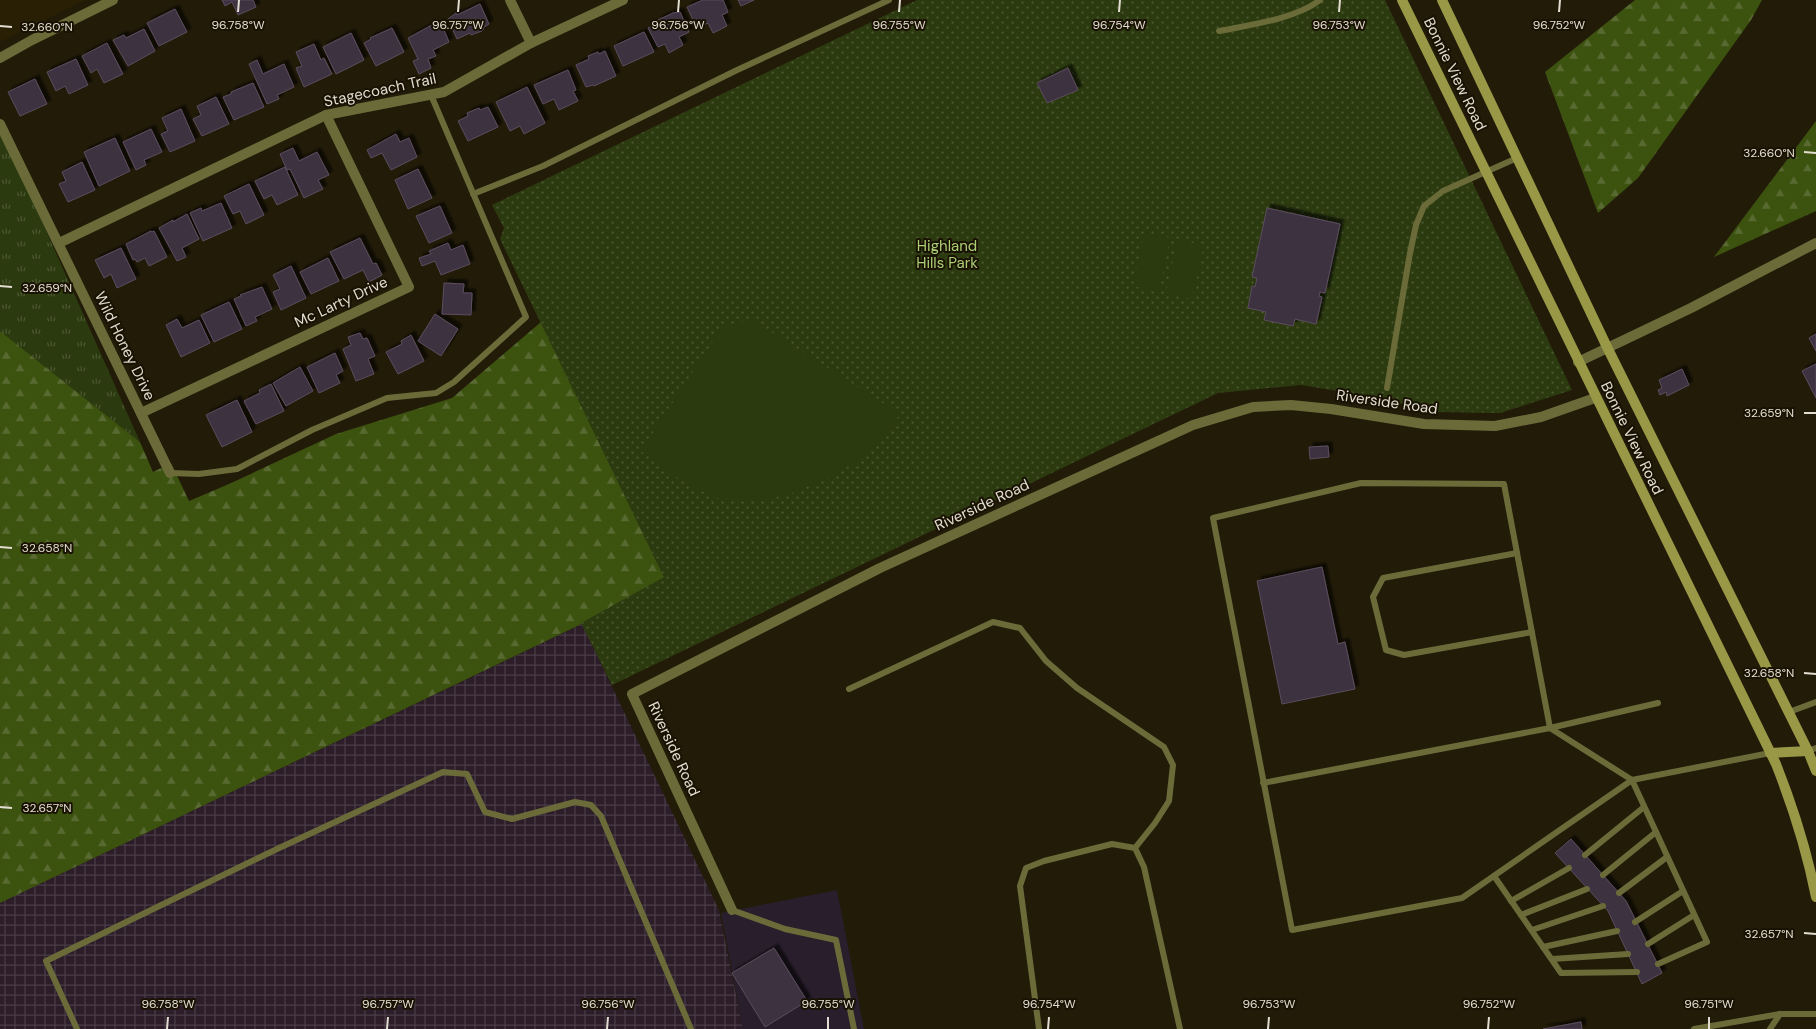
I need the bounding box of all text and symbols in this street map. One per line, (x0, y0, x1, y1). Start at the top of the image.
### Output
street label: Bonnie View Road (1419, 14, 1491, 134)
text: 96.758°W (211, 17, 265, 33)
text: 96.757°W (432, 17, 484, 33)
text: 96.756°W (651, 17, 705, 33)
text: 96.755°W (872, 17, 926, 33)
text: 96.754°W (1092, 17, 1146, 33)
text: 96.753°W (1313, 17, 1366, 33)
text: 96.752°W (1533, 17, 1586, 33)
text: 32.660°N (21, 19, 73, 35)
street label: Stagecoach Trail (322, 68, 438, 112)
text: 32.660°N (1743, 145, 1795, 161)
park label: Highland Hills Park (916, 236, 978, 273)
street label: Mc Larty Drive (291, 272, 391, 332)
text: 32.659°N (22, 280, 72, 296)
street label: Wild Honey Drive (90, 288, 160, 404)
street label: Bonnie View Road (1596, 378, 1668, 498)
street label: Riverside Road (1335, 385, 1439, 419)
text: 32.659°N (1744, 405, 1794, 421)
street label: Riverside Road (932, 474, 1032, 536)
text: 32.658°N (22, 540, 72, 556)
text: 32.658°N (1744, 665, 1794, 681)
street label: Riverside Road (643, 699, 705, 799)
text: 32.657°N (22, 800, 72, 816)
text: 32.657°N (1744, 926, 1794, 942)
text: 96.758°W (141, 996, 195, 1012)
text: 96.757°W (362, 996, 414, 1012)
text: 96.756°W (581, 996, 635, 1012)
text: 96.755°W (801, 996, 855, 1012)
text: 96.754°W (1022, 996, 1076, 1012)
text: 96.753°W (1243, 996, 1296, 1012)
text: 96.752°W (1463, 996, 1516, 1012)
text: 96.751°W (1684, 996, 1734, 1012)

